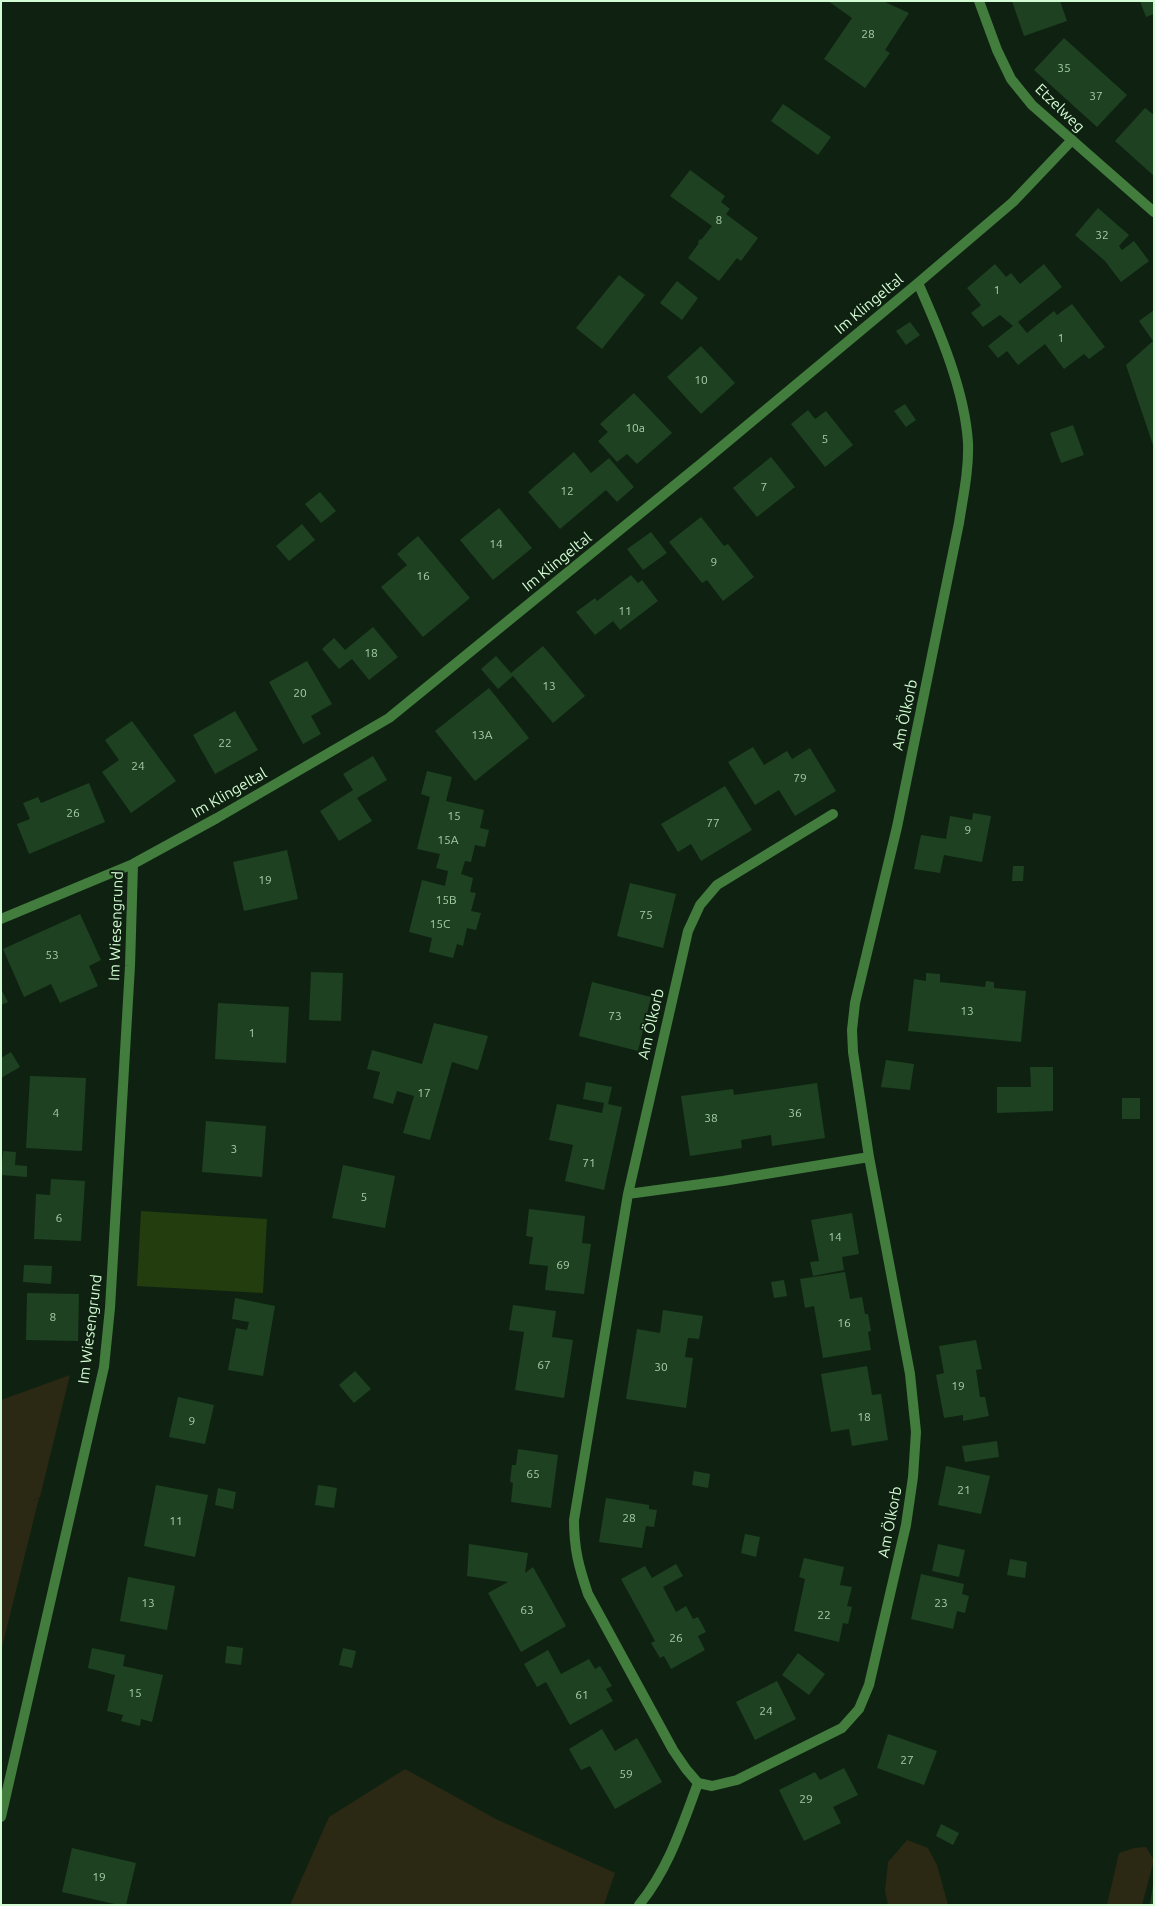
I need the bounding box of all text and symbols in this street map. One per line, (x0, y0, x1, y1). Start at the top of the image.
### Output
house number: 28 (861, 27, 875, 41)
house number: 35 (1057, 61, 1071, 75)
street label: Etzelweg (1032, 80, 1088, 136)
house number: 37 (1089, 89, 1103, 103)
house number: 8 (716, 213, 722, 227)
house number: 32 (1095, 228, 1109, 242)
street label: Im Klingeltal (831, 270, 907, 338)
house number: 1 (994, 283, 1000, 297)
house number: 1 (1058, 331, 1064, 345)
house number: 10 (694, 373, 708, 387)
house number: 10a (625, 421, 645, 435)
house number: 5 (822, 432, 828, 446)
house number: 7 (761, 480, 767, 494)
house number: 12 (560, 484, 574, 498)
street label: Im Klingeltal (519, 529, 595, 595)
house number: 14 (489, 537, 503, 551)
house number: 9 (711, 555, 717, 569)
house number: 16 (416, 569, 430, 583)
house number: 11 (618, 604, 632, 618)
house number: 18 (364, 646, 378, 660)
street label: Am Ölkorb (889, 678, 921, 752)
house number: 13 (542, 679, 556, 693)
house number: 20 (293, 686, 307, 700)
house number: 13A (471, 728, 493, 742)
house number: 22 (218, 736, 232, 750)
house number: 24 (131, 759, 145, 773)
street label: Im Klingeltal (188, 764, 270, 822)
house number: 79 (793, 771, 807, 785)
house number: 26 (66, 806, 80, 820)
house number: 15 (447, 809, 461, 823)
house number: 77 (706, 816, 720, 830)
house number: 9 (965, 823, 971, 837)
house number: 15A (437, 833, 459, 847)
street label: Im Wiesengrund (105, 871, 127, 981)
house number: 19 (258, 873, 272, 887)
house number: 15B (435, 893, 457, 907)
house number: 75 (639, 908, 653, 922)
house number: 15C (430, 917, 450, 931)
house number: 53 (45, 948, 59, 962)
street label: Am Ölkorb (634, 987, 668, 1061)
house number: 13 (960, 1004, 974, 1018)
house number: 73 (608, 1009, 622, 1023)
house number: 1 (249, 1026, 255, 1040)
house number: 17 (417, 1086, 431, 1100)
house number: 4 (53, 1106, 59, 1120)
house number: 36 (788, 1106, 802, 1120)
house number: 38 (704, 1111, 718, 1125)
house number: 3 (231, 1142, 237, 1156)
house number: 71 (582, 1156, 596, 1170)
house number: 5 (361, 1190, 367, 1204)
house number: 6 (56, 1211, 62, 1225)
house number: 14 (828, 1230, 842, 1244)
house number: 69 (556, 1258, 570, 1272)
street label: Im Wiesengrund (74, 1273, 106, 1385)
house number: 8 (50, 1310, 56, 1324)
house number: 16 (837, 1316, 851, 1330)
house number: 67 (537, 1358, 551, 1372)
house number: 30 (654, 1360, 668, 1374)
house number: 19 (951, 1379, 965, 1393)
house number: 18 (857, 1410, 871, 1424)
house number: 9 (189, 1414, 195, 1428)
house number: 65 (526, 1467, 540, 1481)
house number: 21 (957, 1483, 971, 1497)
street label: Am Ölkorb (874, 1485, 906, 1559)
house number: 28 (622, 1511, 636, 1525)
house number: 11 (169, 1514, 183, 1528)
house number: 13 (141, 1596, 155, 1610)
house number: 23 (934, 1596, 948, 1610)
house number: 63 (520, 1603, 534, 1617)
house number: 22 (817, 1608, 831, 1622)
house number: 26 (669, 1631, 683, 1645)
house number: 15 (128, 1686, 142, 1700)
house number: 61 (575, 1688, 589, 1702)
house number: 24 (759, 1704, 773, 1718)
house number: 27 (900, 1753, 914, 1767)
house number: 59 (619, 1767, 633, 1781)
house number: 29 (799, 1792, 813, 1806)
house number: 19 (92, 1870, 106, 1884)

